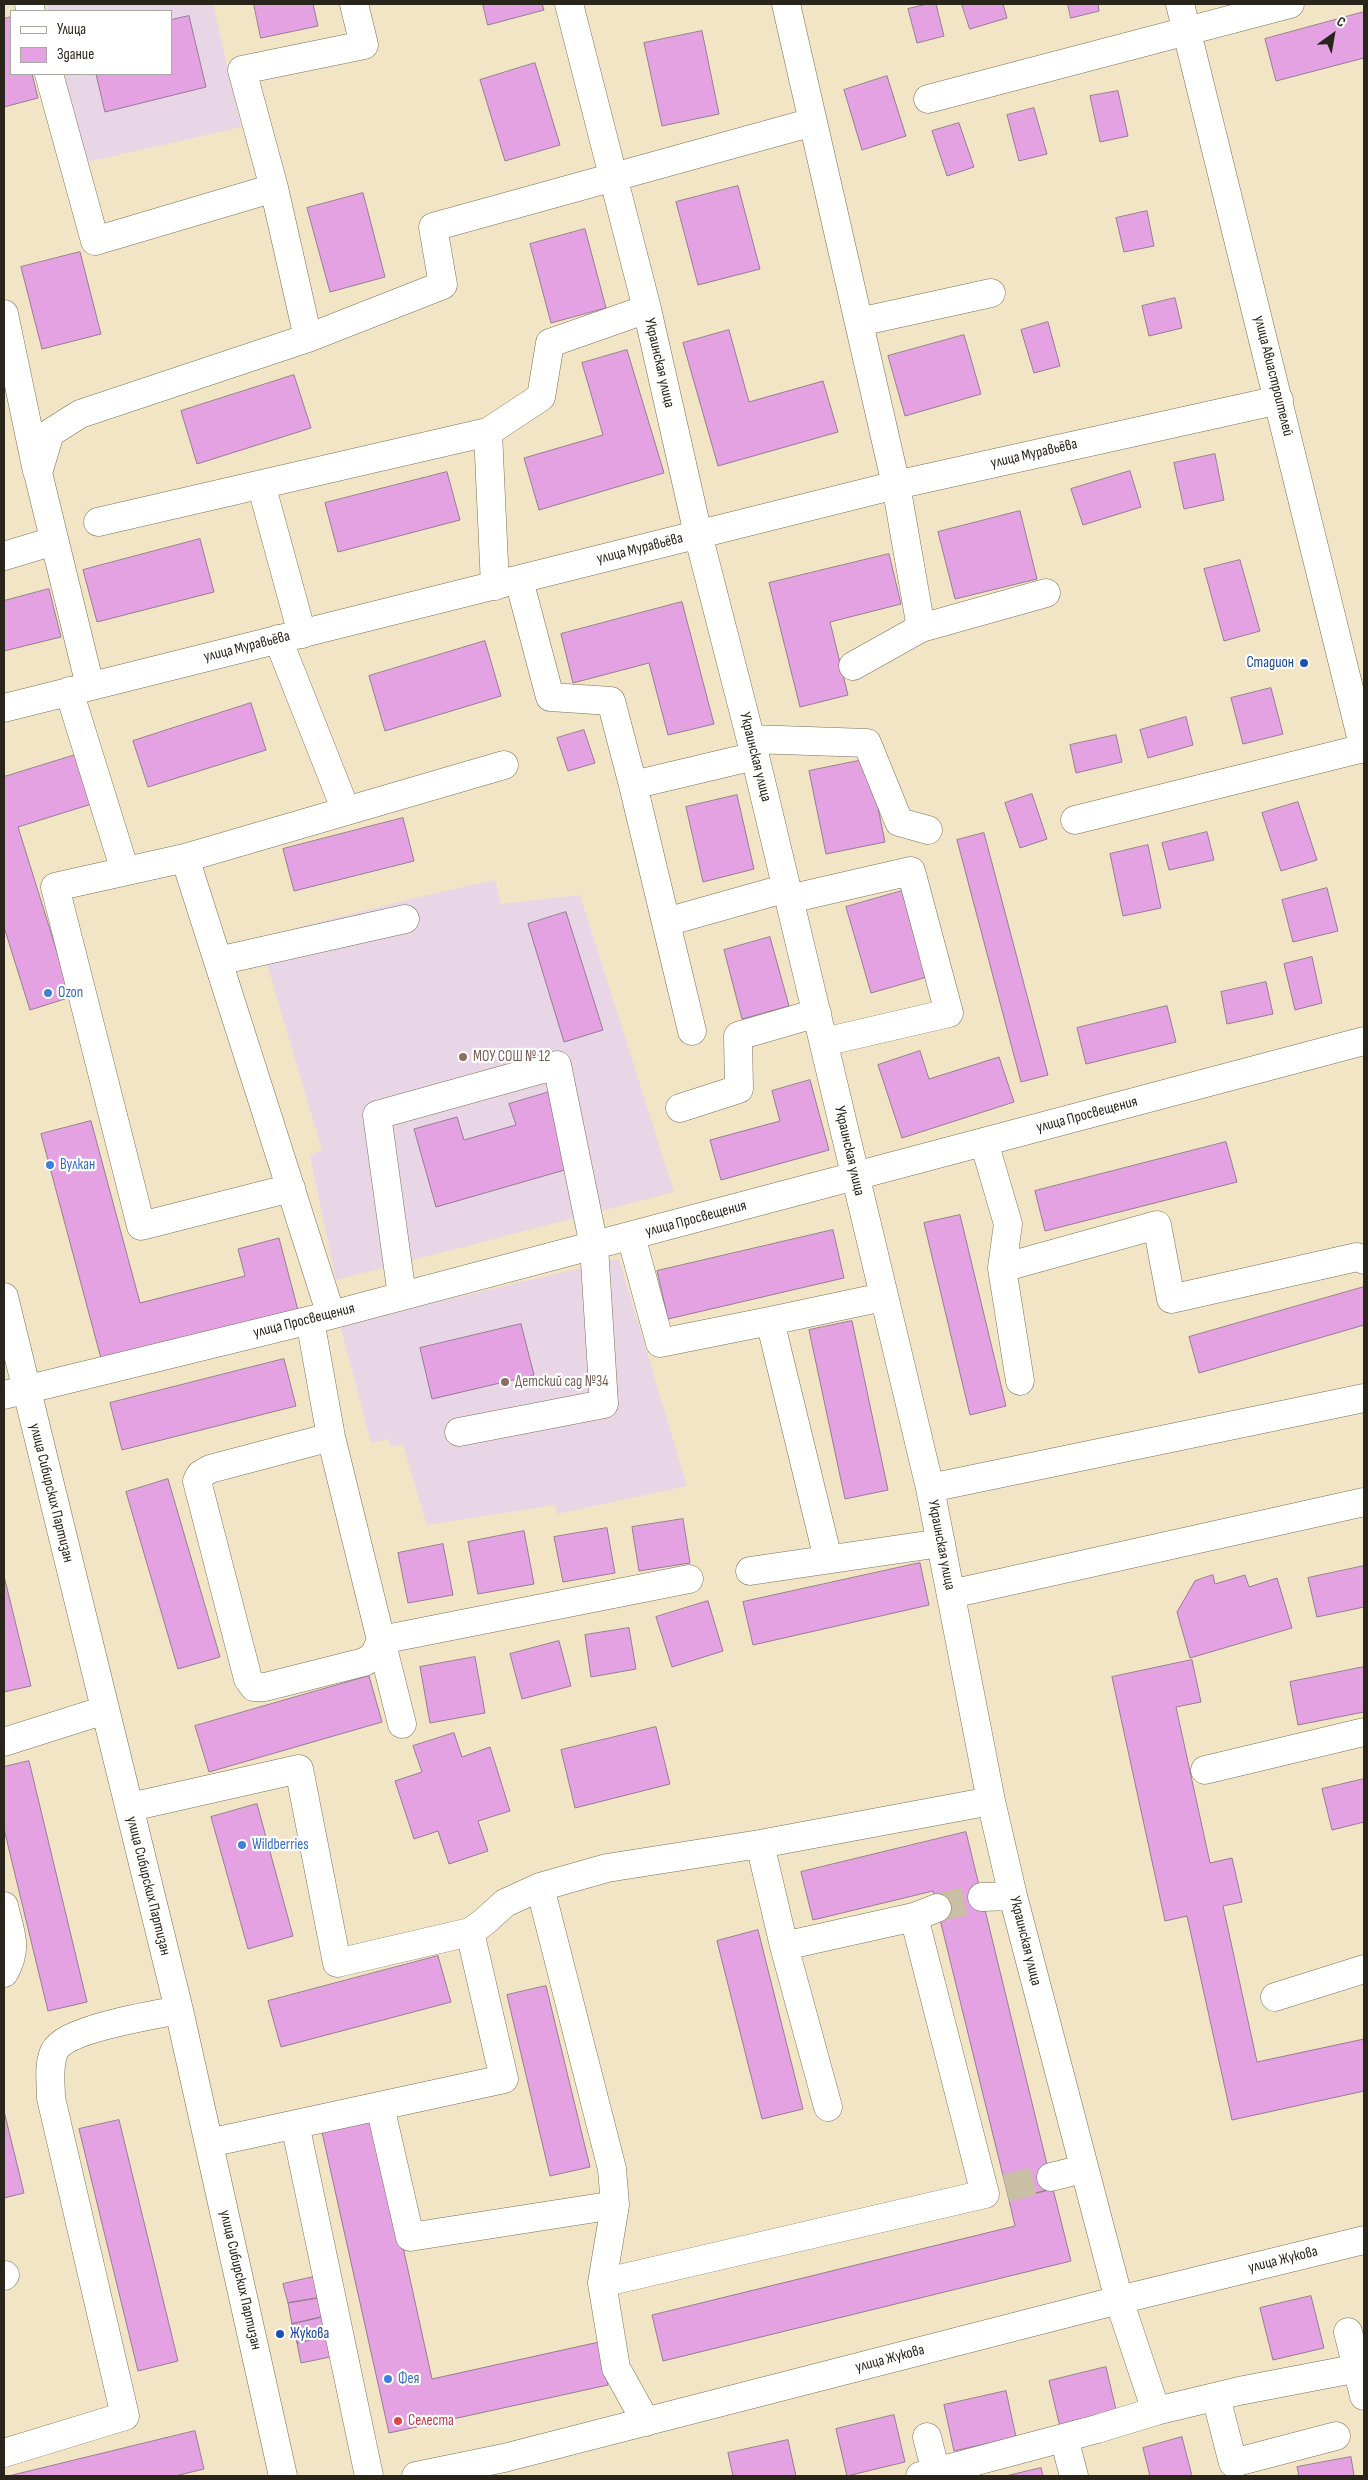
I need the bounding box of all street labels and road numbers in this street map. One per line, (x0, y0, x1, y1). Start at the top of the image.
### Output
street label: улица Авиастроителей (1249, 314, 1297, 438)
street label: Украинская улица (640, 316, 678, 410)
street label: улица Муравьёва (989, 435, 1079, 473)
street label: улица Муравьёва (595, 530, 685, 568)
street label: улица Муравьёва (202, 628, 292, 666)
street label: Украинская улица (735, 710, 775, 804)
street label: улица Просвещения (1034, 1093, 1140, 1137)
street label: Украинская улица (830, 1104, 868, 1198)
street label: улица Просвещения (643, 1197, 749, 1241)
street label: улица Просвещения (251, 1300, 357, 1342)
street label: улица Сибирских Партизан (25, 1422, 77, 1564)
street label: Украинская улица (923, 1498, 959, 1592)
street label: улица Сибирских Партизан (122, 1815, 174, 1957)
street label: Украинская улица (1005, 1894, 1045, 1988)
street label: улица Сибирских Партизан (215, 2208, 265, 2352)
street label: улица Жукова (1246, 2243, 1320, 2277)
street label: улица Жукова (853, 2341, 927, 2377)

